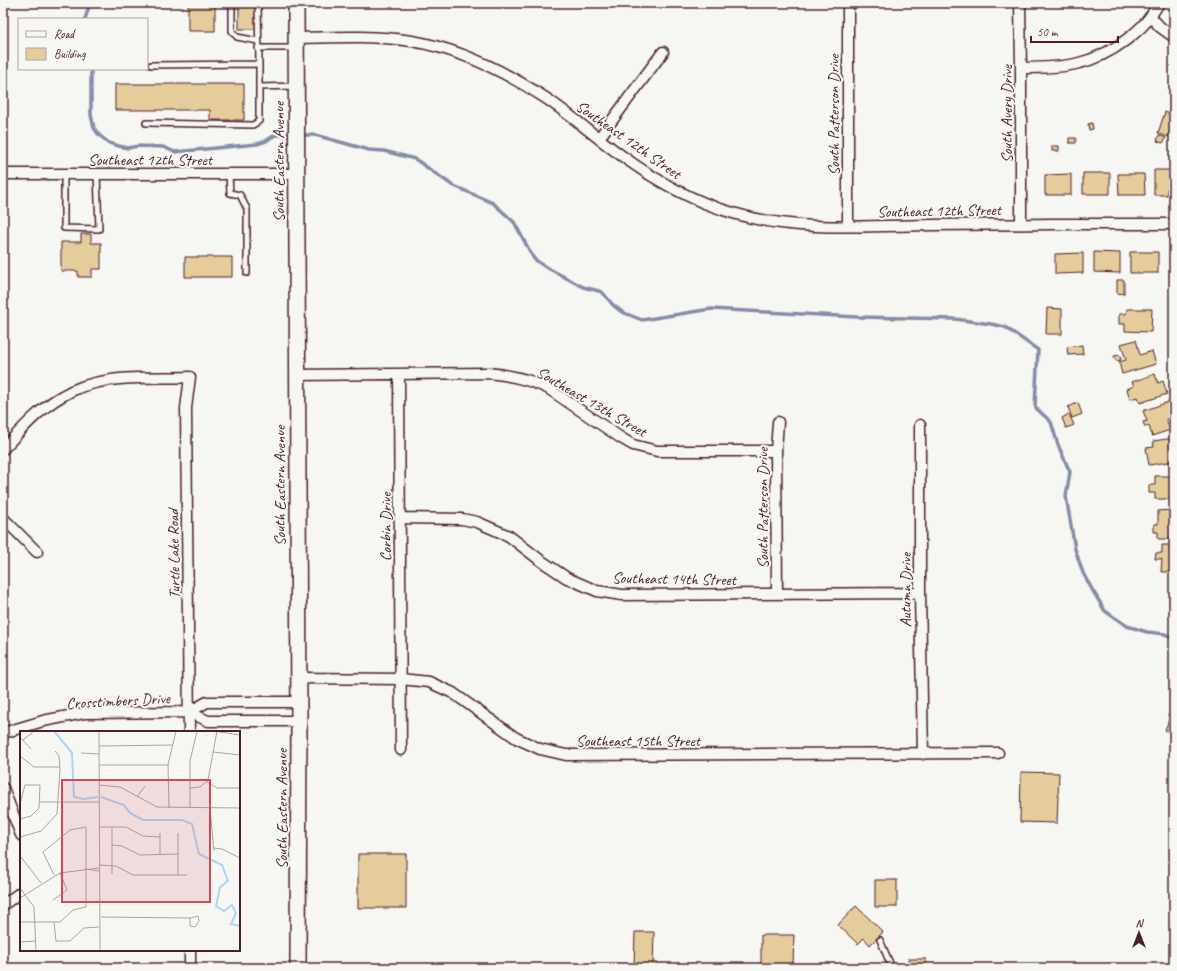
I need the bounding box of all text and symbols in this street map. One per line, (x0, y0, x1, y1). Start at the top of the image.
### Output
legend (18, 18, 148, 70)
scale bar (1031, 18, 1118, 44)
text: 50 m (1037, 24, 1059, 40)
text: Road (54, 26, 76, 42)
text: Building (54, 46, 86, 62)
street label: South Patterson Drive (824, 53, 844, 176)
street label: South Avery Drive (997, 63, 1017, 163)
street label: Southeast 12th Street (572, 96, 686, 185)
street label: South Eastern Avenue (269, 100, 289, 222)
street label: Southeast 12th Street (88, 150, 214, 170)
street label: Southeast 12th Street (877, 200, 1003, 222)
street label: Southeast 13th Street (533, 362, 652, 442)
street label: South Eastern Avenue (270, 424, 290, 546)
street label: South Patterson Drive (753, 446, 773, 569)
street label: Corbin Drive (376, 491, 396, 561)
street label: Turtle Lake Road (163, 506, 185, 599)
street label: Autumn Drive (896, 551, 916, 627)
street label: Southeast 14th Street (612, 568, 738, 590)
street label: Crosstimbers Drive (66, 688, 172, 714)
inset map (20, 731, 240, 951)
street label: Southeast 15th Street (576, 731, 702, 751)
street label: South Eastern Avenue (272, 747, 292, 869)
north arrow (1119, 913, 1159, 953)
text: N (1136, 916, 1145, 930)

